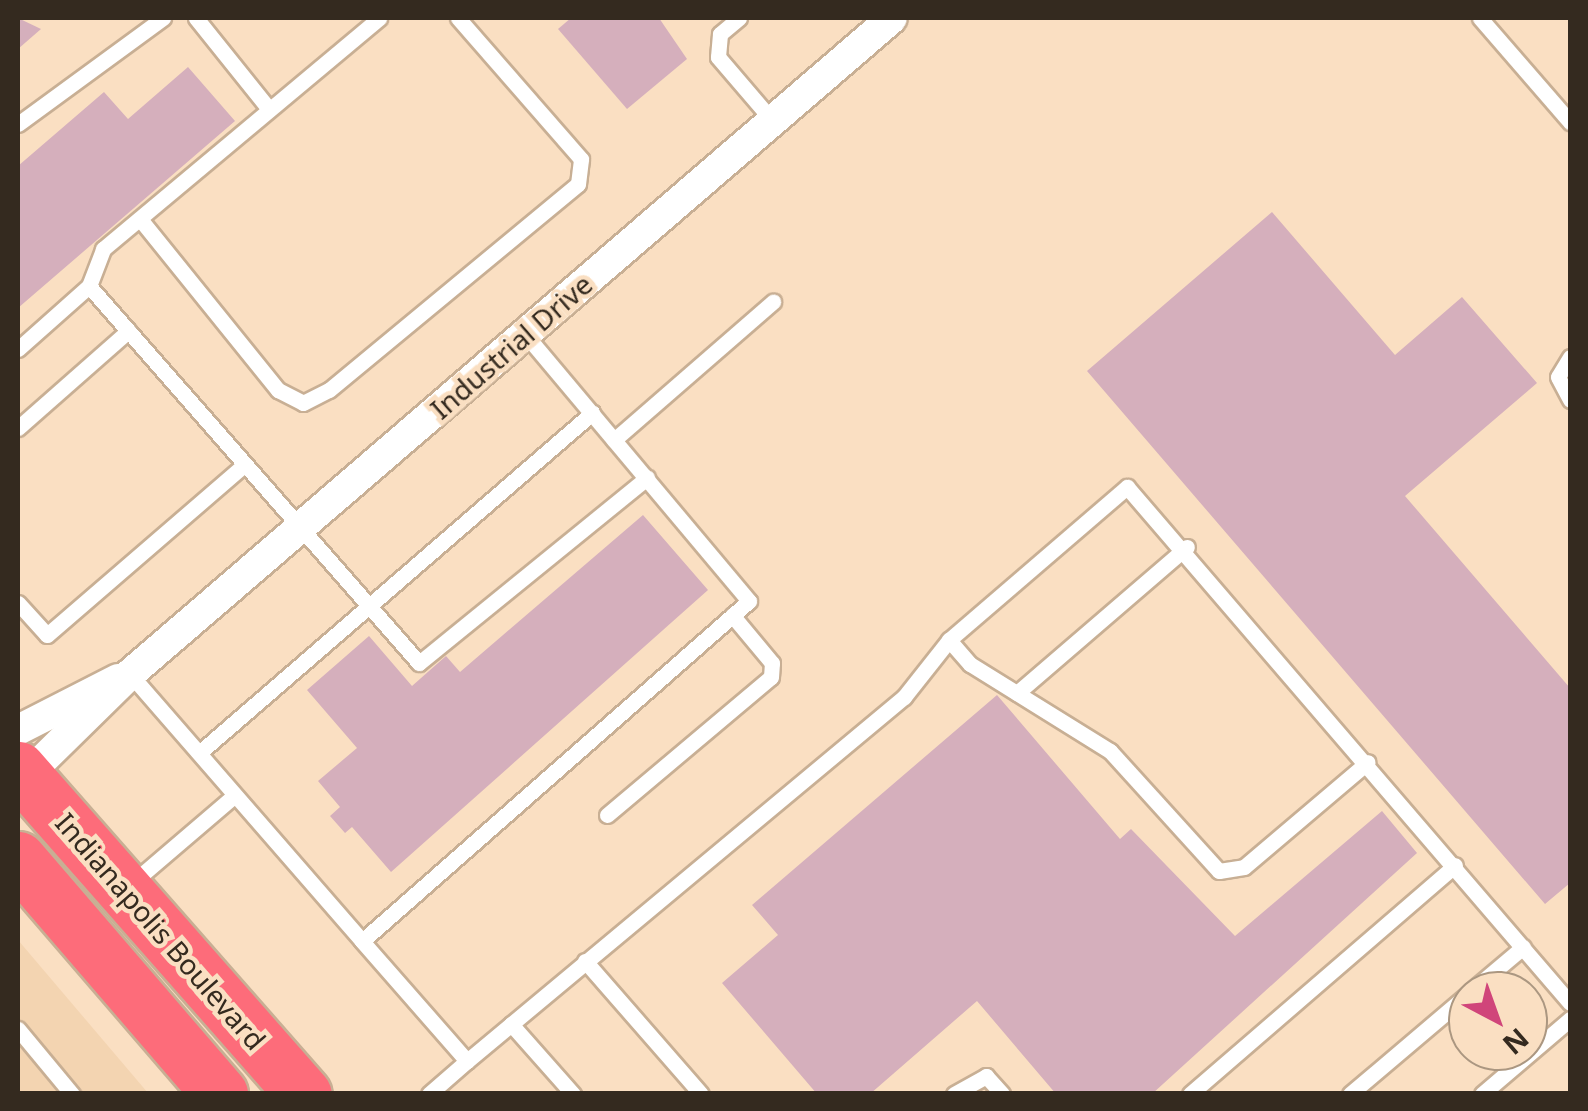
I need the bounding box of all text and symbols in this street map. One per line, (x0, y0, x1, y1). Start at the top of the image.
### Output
street label: Industrial Drive (423, 267, 599, 425)
street label: Indianapolis Boulevard (49, 806, 273, 1056)
north arrow (1448, 971, 1548, 1071)
text: N (1495, 1020, 1537, 1064)

